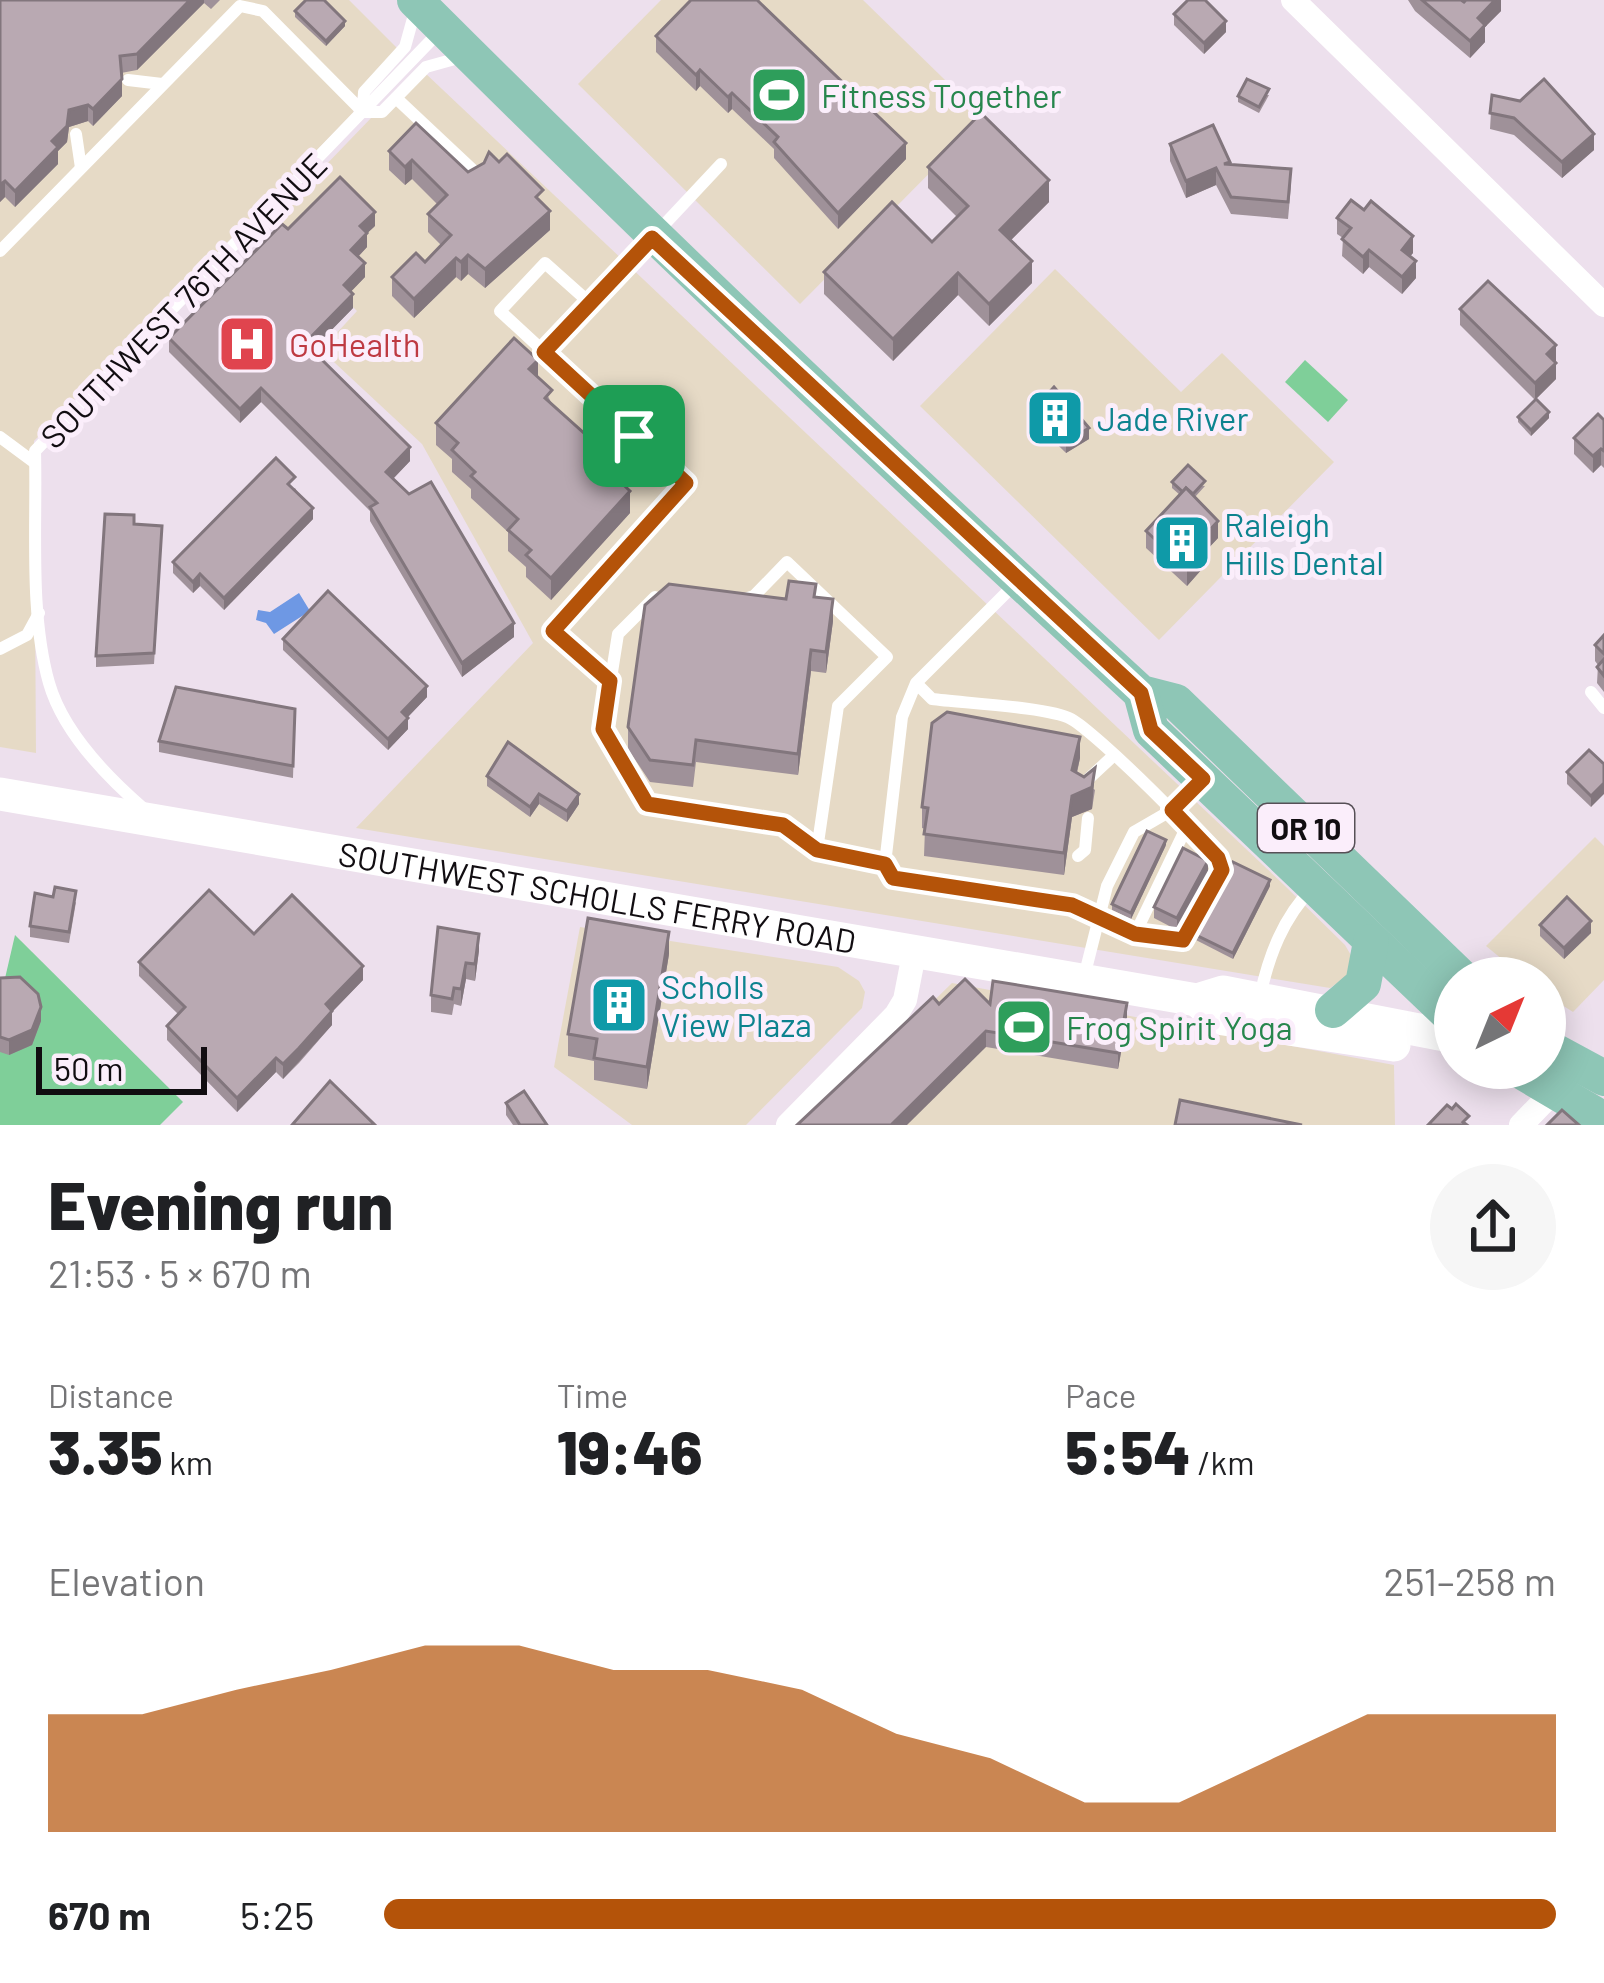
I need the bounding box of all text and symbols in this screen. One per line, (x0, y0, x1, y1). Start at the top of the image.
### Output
sports icon: Fitness Together (748, 64, 810, 126)
place label: Fitness Together (821, 75, 1062, 115)
street label: SOUTHWEST 76TH AVENUE (32, 144, 334, 456)
hospital icon: GoHealth (216, 313, 278, 375)
place label: GoHealth (289, 324, 420, 364)
pin (583, 385, 685, 487)
building icon: Jade River (1024, 387, 1086, 449)
place label: Jade River (1097, 398, 1248, 438)
icon: arrive (601, 403, 667, 469)
place label: Raleigh Hills Dental (1224, 504, 1384, 582)
building icon: Raleigh Hills Dental (1151, 512, 1213, 574)
road number: OR 10 (1258, 804, 1354, 852)
street label: SOUTHWEST SCHOLLS FERRY ROAD (336, 833, 859, 961)
north arrow (1434, 957, 1566, 1089)
map controls (1434, 957, 1566, 1089)
place label: Scholls View Plaza (661, 966, 812, 1044)
building icon: Scholls View Plaza (588, 974, 650, 1036)
sports icon: Frog Spirit Yoga (993, 996, 1055, 1058)
place label: Frog Spirit Yoga (1066, 1007, 1293, 1047)
scale bar (36, 1041, 207, 1094)
text: 50 m (54, 1048, 124, 1088)
text: Evening run (48, 1164, 393, 1243)
button: share (1430, 1164, 1556, 1290)
text: 21:53 · 5 × 670 m (48, 1249, 312, 1296)
text: Distance (48, 1375, 174, 1415)
text: Time (557, 1375, 628, 1415)
text: Pace (1065, 1375, 1136, 1415)
text: 3.35 (48, 1415, 163, 1487)
text: 19:46 (557, 1415, 703, 1487)
text: 5:54 (1065, 1415, 1191, 1487)
text: km (163, 1442, 213, 1482)
text: /km (1191, 1442, 1254, 1482)
text: Elevation (48, 1557, 205, 1604)
text: 251–258 m (1384, 1557, 1556, 1604)
text: 670 m (48, 1891, 151, 1938)
text: 5:25 (240, 1891, 314, 1938)

